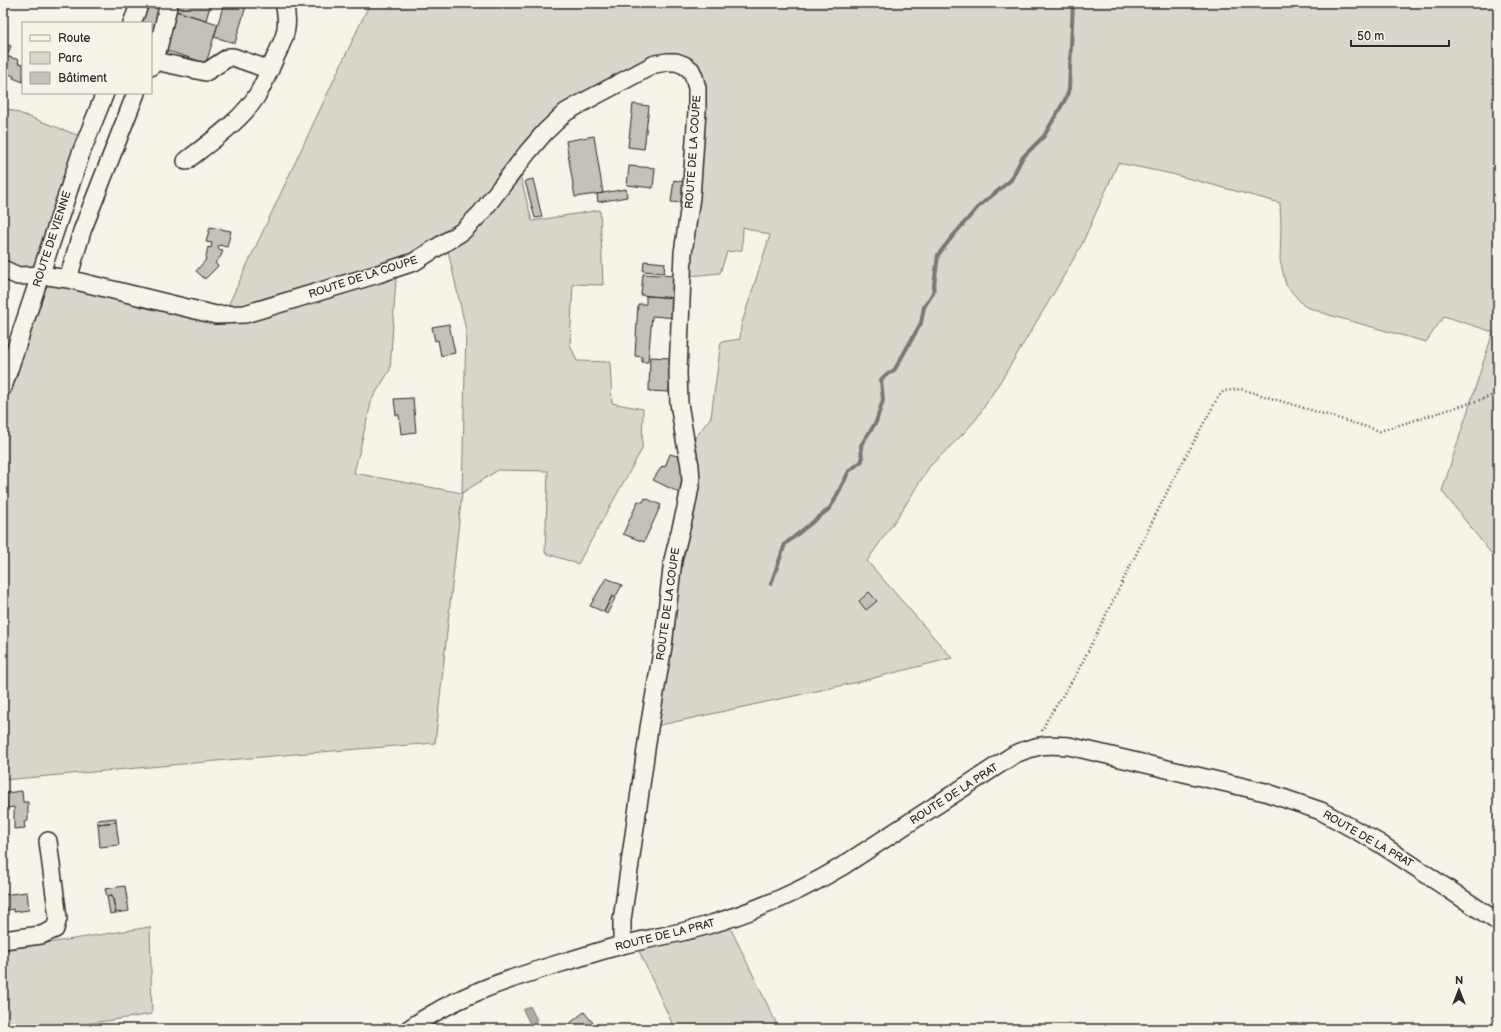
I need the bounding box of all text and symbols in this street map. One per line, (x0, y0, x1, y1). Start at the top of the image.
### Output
legend (22, 22, 152, 94)
scale bar (1351, 22, 1449, 48)
text: 50 m (1357, 29, 1384, 44)
text: Route (58, 31, 90, 46)
text: Parc (58, 51, 82, 66)
text: Bâtiment (58, 71, 107, 86)
street label: ROUTE DE LA COUPE (683, 95, 703, 209)
street label: ROUTE DE VIENNE (30, 189, 74, 289)
street label: ROUTE DE LA COUPE (307, 253, 419, 301)
street label: ROUTE DE LA COUPE (654, 547, 682, 661)
street label: ROUTE DE LA PRAT (908, 760, 1001, 827)
street label: ROUTE DE LA PRAT (1320, 808, 1416, 870)
street label: ROUTE DE LA PRAT (614, 916, 717, 954)
north arrow (1439, 970, 1479, 1010)
text: N (1455, 974, 1463, 987)

